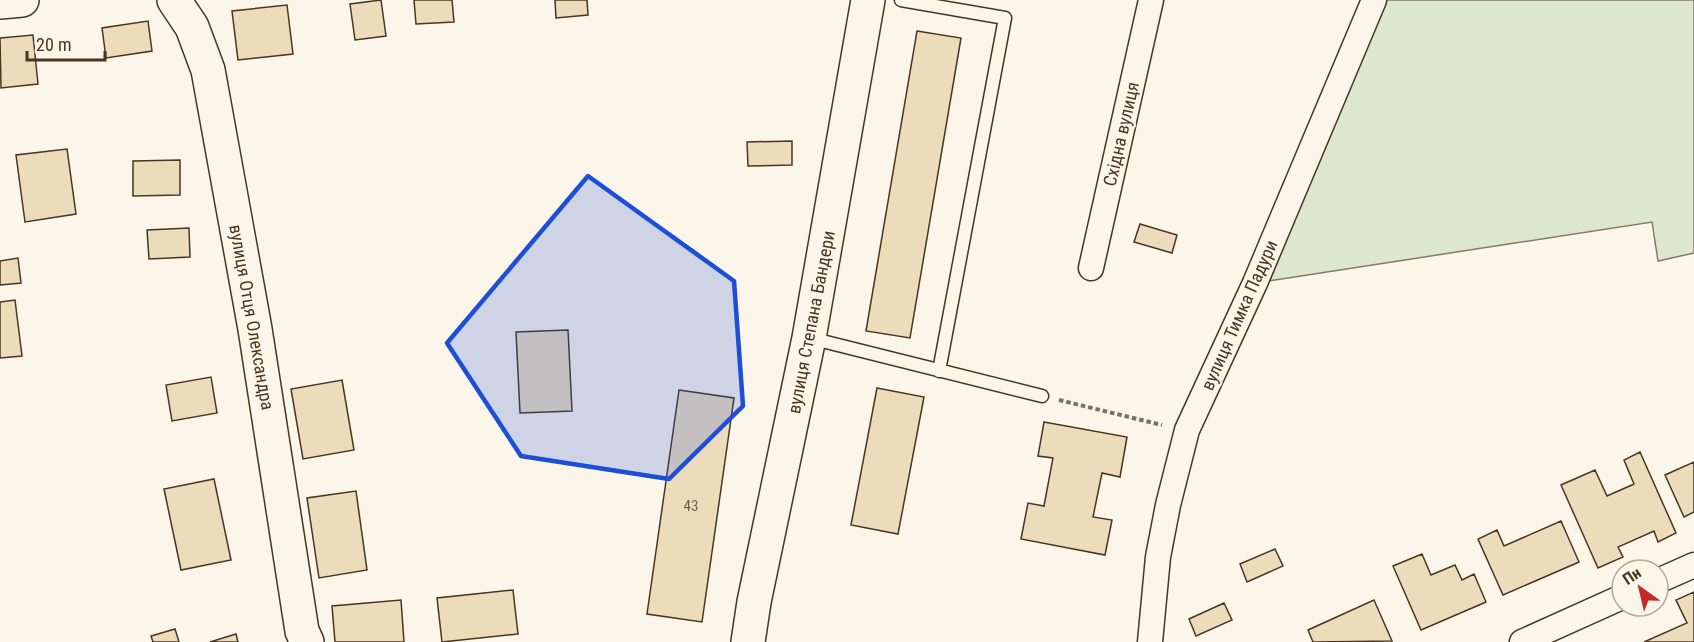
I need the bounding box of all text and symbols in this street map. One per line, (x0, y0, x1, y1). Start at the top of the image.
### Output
scale bar (27, 24, 105, 62)
text: 20 m (36, 34, 71, 55)
street label: Східна вулиця (1099, 80, 1143, 188)
street label: вулиця Отця Олександра (225, 223, 279, 411)
street label: вулиця Степана Бандери (783, 229, 839, 415)
street label: вулиця Тимка Падури (1196, 237, 1282, 393)
house number: 43 (684, 497, 698, 515)
north arrow (1610, 558, 1670, 618)
text: Пн (1619, 563, 1645, 589)

